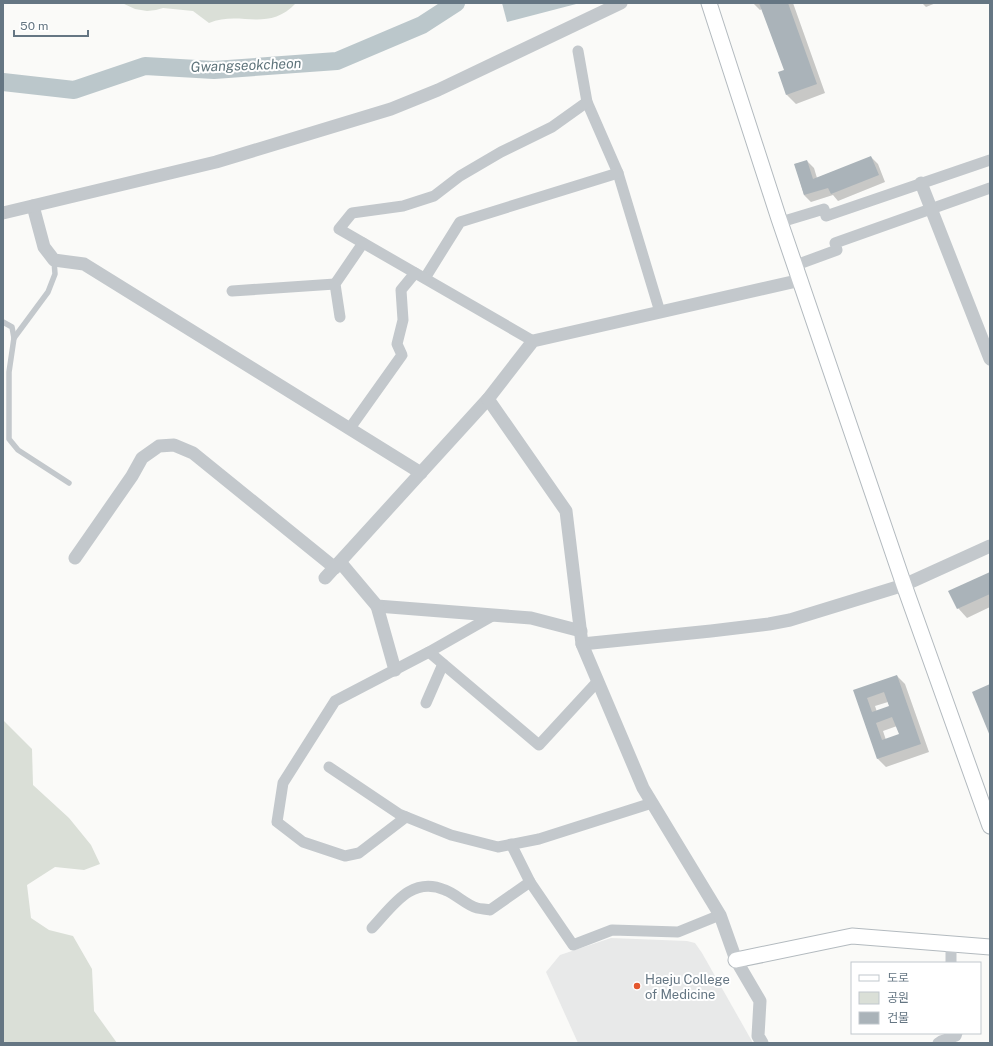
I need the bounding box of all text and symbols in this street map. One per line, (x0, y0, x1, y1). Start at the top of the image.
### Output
scale bar (14, 12, 88, 38)
text: 50 m (20, 19, 48, 33)
water label: Gwangseokcheon (190, 55, 302, 75)
legend (851, 962, 981, 1034)
text: 도로 (887, 971, 909, 985)
place label: Haeju College of Medicine (645, 972, 730, 1002)
marker: Haeju College of Medicine (632, 981, 642, 991)
text: 공원 (887, 991, 909, 1005)
text: 건물 (887, 1011, 909, 1025)

